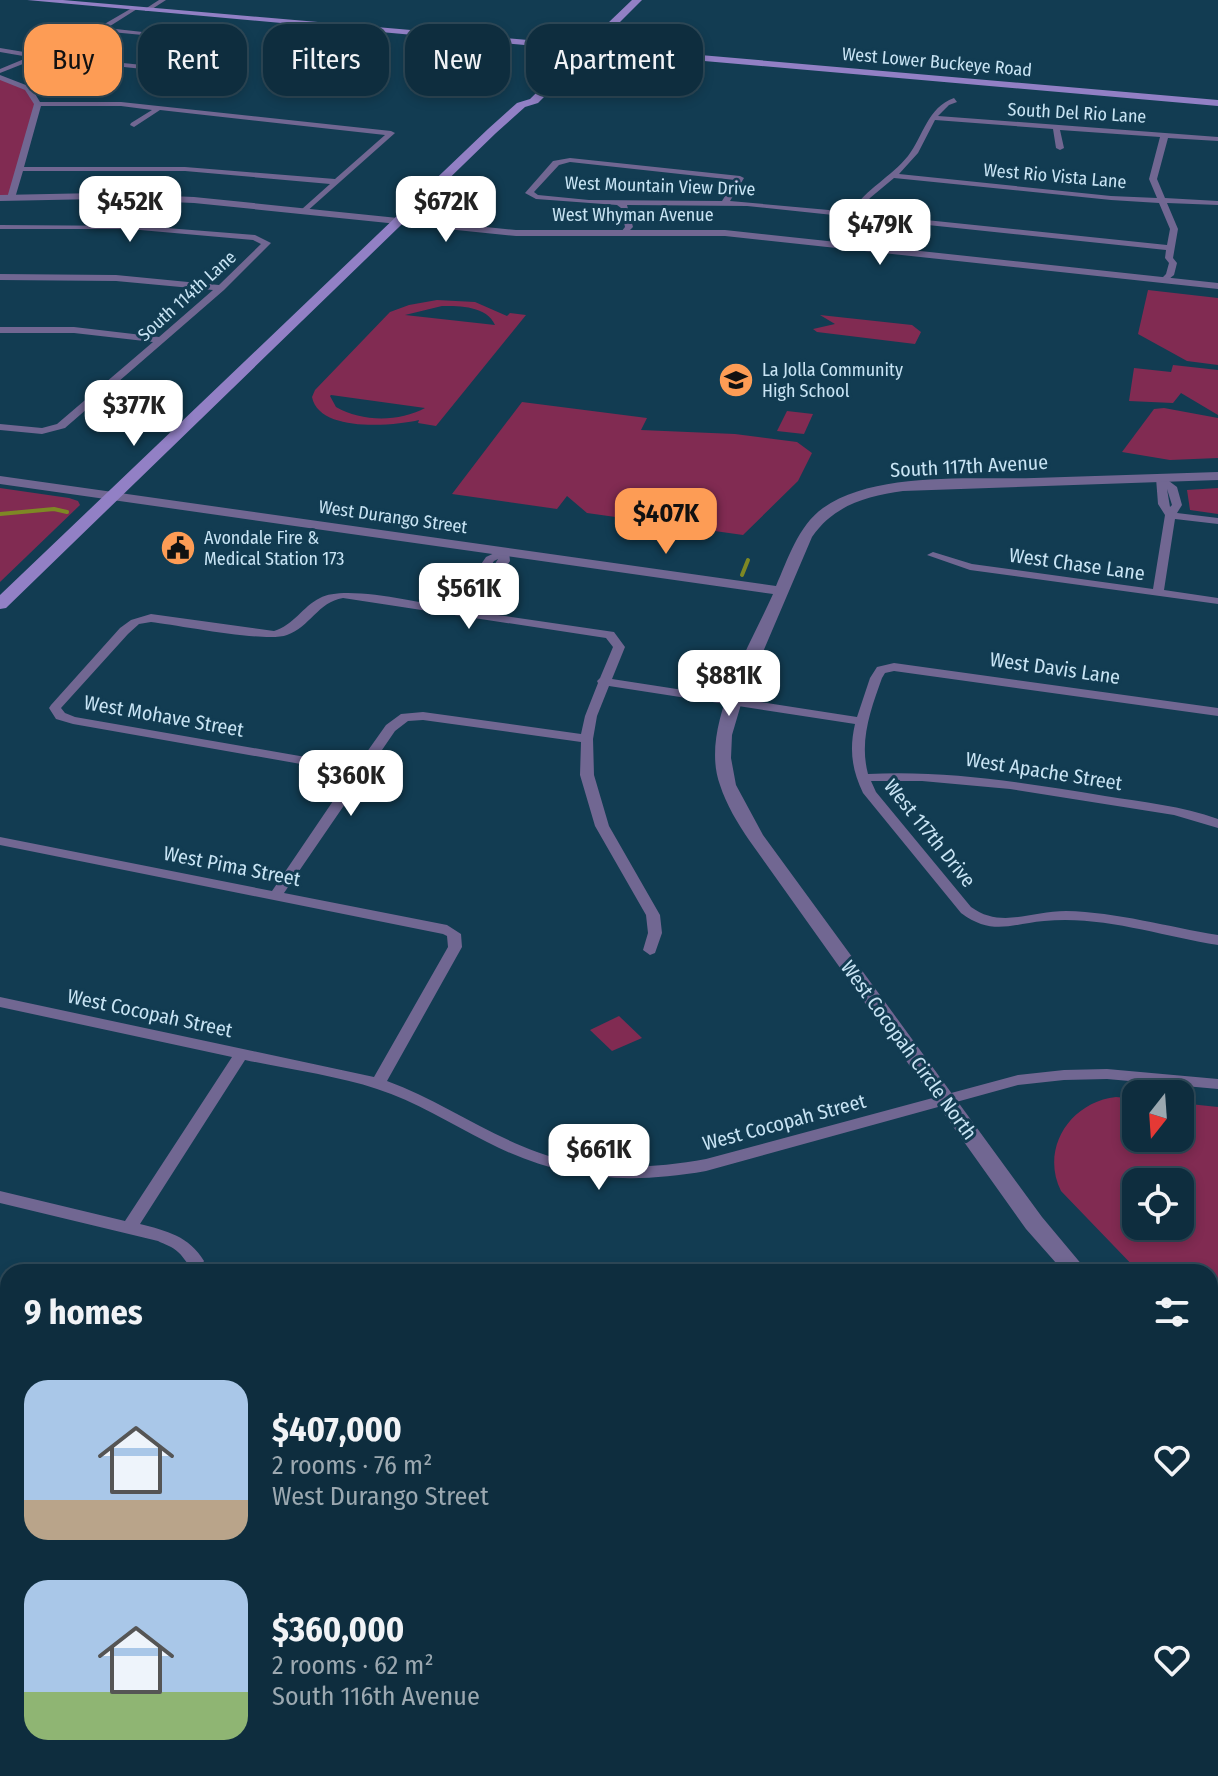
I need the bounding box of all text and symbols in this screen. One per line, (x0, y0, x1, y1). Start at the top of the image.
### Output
chip: Buy (24, 24, 122, 96)
chip: Rent (138, 24, 247, 96)
chip: Filters (263, 24, 389, 96)
chip: New (405, 24, 510, 96)
chip: Apartment (526, 24, 703, 96)
street label: West Lower Buckeye Road (841, 43, 1033, 81)
street label: South Del Rio Lane (1007, 98, 1147, 128)
street label: West Rio Vista Lane (983, 159, 1127, 193)
street label: West Mountain View Drive (564, 172, 756, 200)
pin: $452K (74, 176, 186, 244)
pin: $672K (390, 176, 502, 244)
text: $452K (97, 186, 163, 217)
text: $672K (414, 186, 478, 217)
pin: $479K (824, 199, 936, 267)
street label: West Whyman Avenue (552, 204, 714, 226)
text: $479K (847, 209, 913, 240)
street label: South 114th Lane (133, 246, 241, 346)
place label: La Jolla Community High School (762, 359, 903, 402)
school or university icon: La Jolla Community High School (717, 361, 755, 399)
pin: $377K (78, 380, 190, 448)
text: $377K (103, 390, 165, 421)
street label: South 117th Avenue (889, 450, 1049, 482)
pin: $407K (610, 488, 722, 556)
street label: West Durango Street (317, 496, 469, 538)
text: $407K (633, 498, 699, 529)
place label: Avondale Fire & Medical Station 173 (204, 527, 344, 570)
public building icon: Avondale Fire & Medical Station 173 (159, 529, 197, 567)
street label: West Chase Lane (1008, 543, 1146, 585)
pin: $561K (413, 563, 525, 631)
text: $561K (437, 573, 501, 604)
street label: West Davis Lane (988, 647, 1122, 689)
pin: $881K (673, 650, 785, 718)
text: $881K (696, 660, 762, 691)
street label: West Mohave Street (82, 690, 246, 742)
street label: West Apache Street (964, 747, 1124, 795)
pin: $360K (295, 750, 407, 818)
text: $360K (317, 760, 385, 791)
street label: West 117th Drive (879, 774, 981, 892)
street label: West Pima Street (161, 841, 303, 891)
street label: West Cocopah Circle North (836, 956, 982, 1144)
street label: West Cocopah Street (65, 984, 235, 1042)
north arrow (1122, 1080, 1194, 1152)
map controls (1122, 1080, 1194, 1240)
street label: West Cocopah Street (700, 1089, 869, 1155)
pin: $661K (543, 1124, 655, 1192)
text: $661K (567, 1134, 631, 1165)
button: locate (1122, 1168, 1194, 1240)
icon: filters (1150, 1290, 1194, 1334)
text: 9 homes (24, 1292, 143, 1333)
text: $407,000 (272, 1409, 402, 1450)
icon: home (88, 1412, 184, 1508)
icon: heart (1150, 1438, 1194, 1482)
text: 2 rooms · 76 m² (272, 1450, 432, 1481)
text: West Durango Street (272, 1481, 489, 1512)
text: $360,000 (272, 1609, 404, 1650)
icon: home (88, 1612, 184, 1708)
icon: heart (1150, 1638, 1194, 1682)
text: 2 rooms · 62 m² (272, 1650, 434, 1681)
text: South 116th Avenue (272, 1681, 480, 1712)

